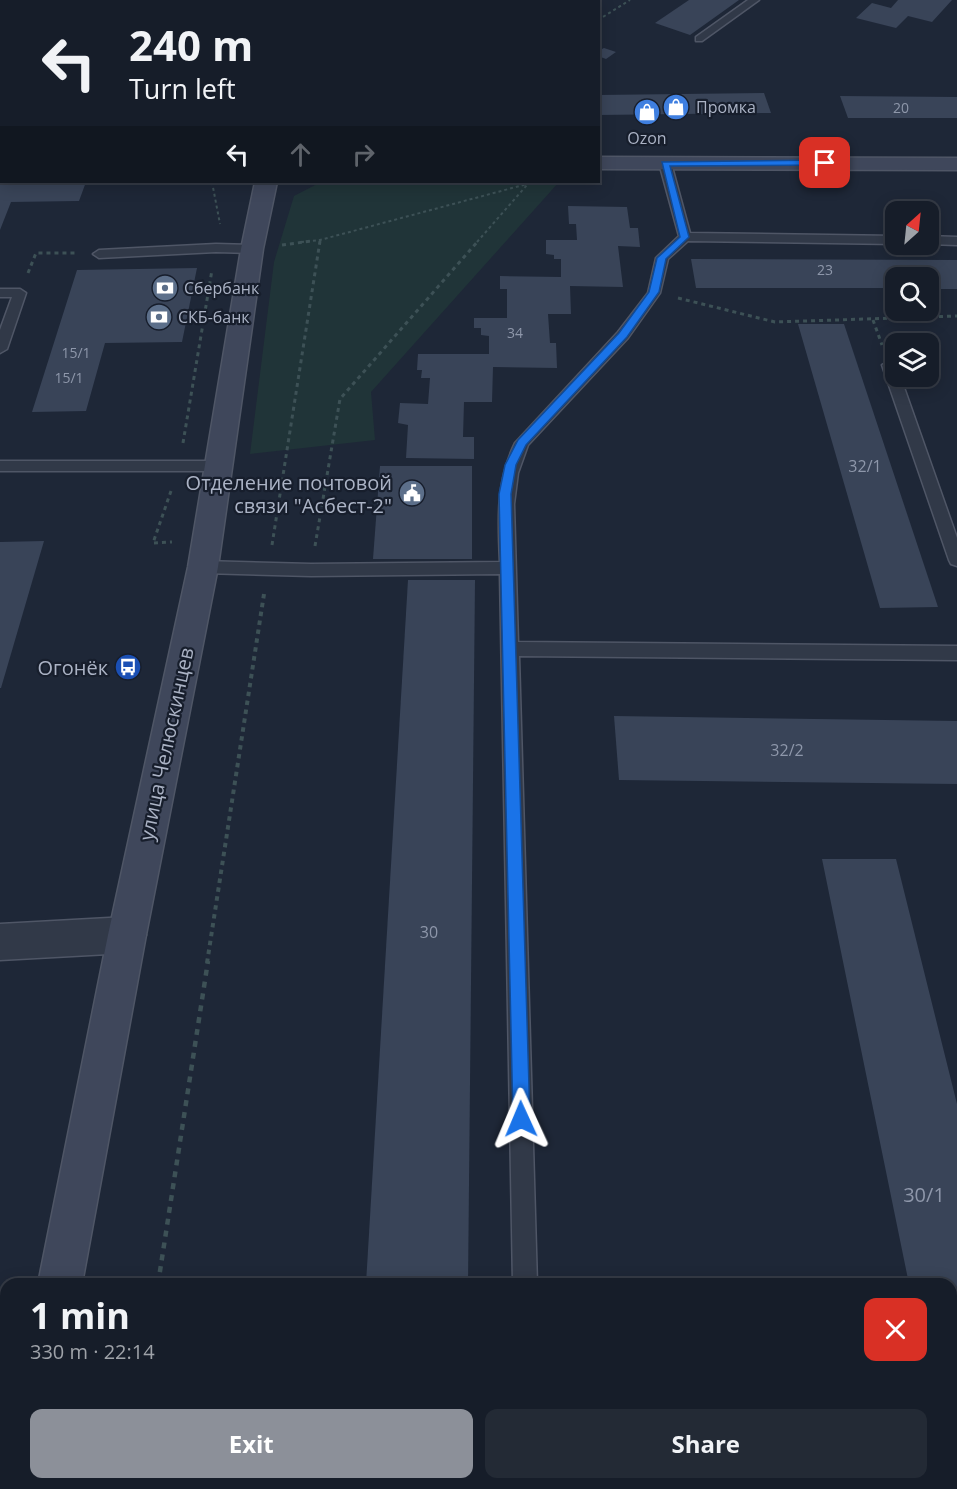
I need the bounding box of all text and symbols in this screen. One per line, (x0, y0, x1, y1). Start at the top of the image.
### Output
text: 240 m (129, 16, 253, 73)
icon: left (30, 24, 108, 102)
text: Turn left (129, 70, 236, 107)
shop icon: Промка (661, 92, 691, 122)
place label: Промка (696, 96, 756, 118)
shop icon: Ozon (632, 97, 662, 127)
house number: 20 (893, 98, 909, 117)
place label: Ozon (627, 127, 667, 149)
pin (799, 137, 850, 188)
icon: left (221, 138, 254, 171)
icon: ahead (284, 138, 317, 171)
icon: right (347, 138, 380, 171)
icon: arrive (808, 146, 841, 179)
north arrow (885, 201, 939, 255)
map controls (885, 201, 939, 387)
house number: 23 (817, 260, 833, 279)
button: search (885, 267, 939, 321)
bank icon: Сбербанк (150, 273, 180, 303)
place label: Сбербанк (184, 277, 260, 299)
bank icon: СКБ-банк (144, 302, 174, 332)
place label: СКБ-банк (178, 306, 250, 328)
house number: 34 (507, 323, 523, 342)
button: layers (885, 333, 939, 387)
house number: 15/1 (61, 343, 91, 362)
house number: 15/1 (54, 368, 84, 387)
house number: 32/1 (848, 455, 882, 477)
place label: Отделение почтовой связи "Асбест-2" (186, 469, 392, 519)
public building icon: Отделение почтовой связи "Асбест-2" (397, 478, 427, 508)
street label: улица Челюскинцев (132, 645, 200, 843)
bus stop icon: Огонёк (113, 652, 143, 682)
place label: Огонёк (38, 654, 109, 681)
house number: 32/2 (770, 739, 804, 761)
house number: 30 (420, 921, 438, 943)
position arrow (489, 1087, 553, 1151)
house number: 30/1 (903, 1181, 945, 1208)
text: 1 min (30, 1291, 130, 1340)
button: close (864, 1298, 927, 1361)
text: 330 m · 22:14 (30, 1338, 155, 1365)
button: Exit (30, 1409, 473, 1478)
button: Share (485, 1409, 927, 1478)

